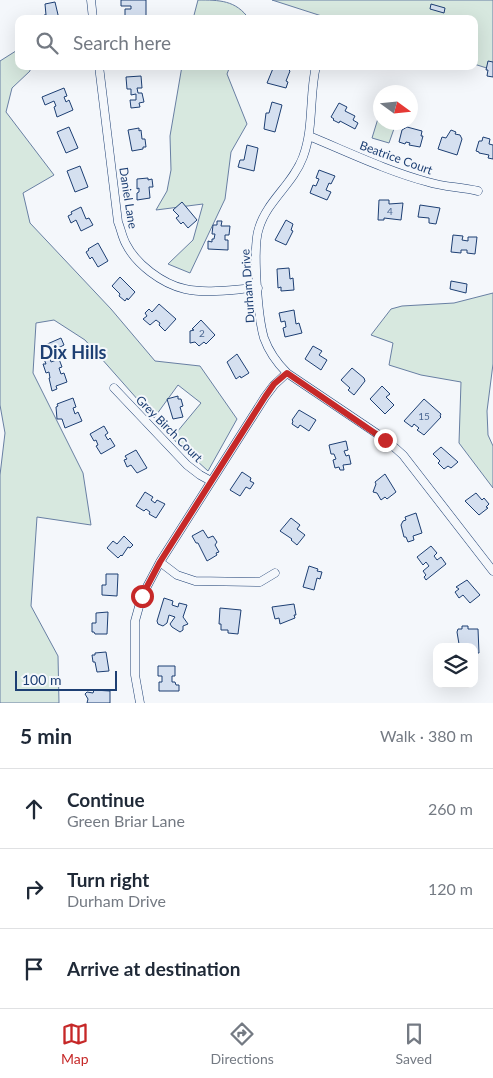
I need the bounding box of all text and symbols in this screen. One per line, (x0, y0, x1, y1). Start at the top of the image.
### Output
search box (15, 15, 478, 70)
icon: search (33, 29, 61, 57)
text: Search here (73, 31, 171, 54)
north arrow (373, 85, 418, 130)
street label: Beatrice Court (358, 137, 435, 178)
street label: Daniel Lane (116, 166, 141, 230)
house number: 4 (387, 205, 393, 217)
street label: Durham Drive (237, 248, 258, 324)
house number: 2 (199, 327, 205, 339)
district label: Dix Hills (39, 341, 107, 363)
street label: Grey Birch Court (133, 392, 206, 466)
house number: 15 (418, 410, 430, 422)
route end (374, 429, 397, 452)
route start (131, 585, 154, 608)
map controls (433, 643, 478, 688)
button: layers (433, 643, 478, 688)
scale bar (15, 668, 118, 691)
text: 100 m (22, 671, 61, 688)
text: 5 min (20, 723, 72, 748)
text: Walk · 380 m (380, 726, 473, 745)
text: Continue (67, 788, 145, 811)
icon: ahead (20, 795, 48, 823)
text: 260 m (428, 799, 473, 818)
text: Green Briar Lane (67, 811, 185, 830)
text: Turn right (67, 868, 149, 891)
icon: right (20, 875, 48, 903)
text: 120 m (428, 879, 473, 898)
text: Durham Drive (67, 891, 166, 910)
icon: arrive (20, 955, 48, 983)
text: Arrive at destination (67, 957, 240, 980)
tab: Map (61, 1020, 89, 1067)
tab: Directions (211, 1020, 274, 1067)
tab: Saved (396, 1020, 432, 1067)

